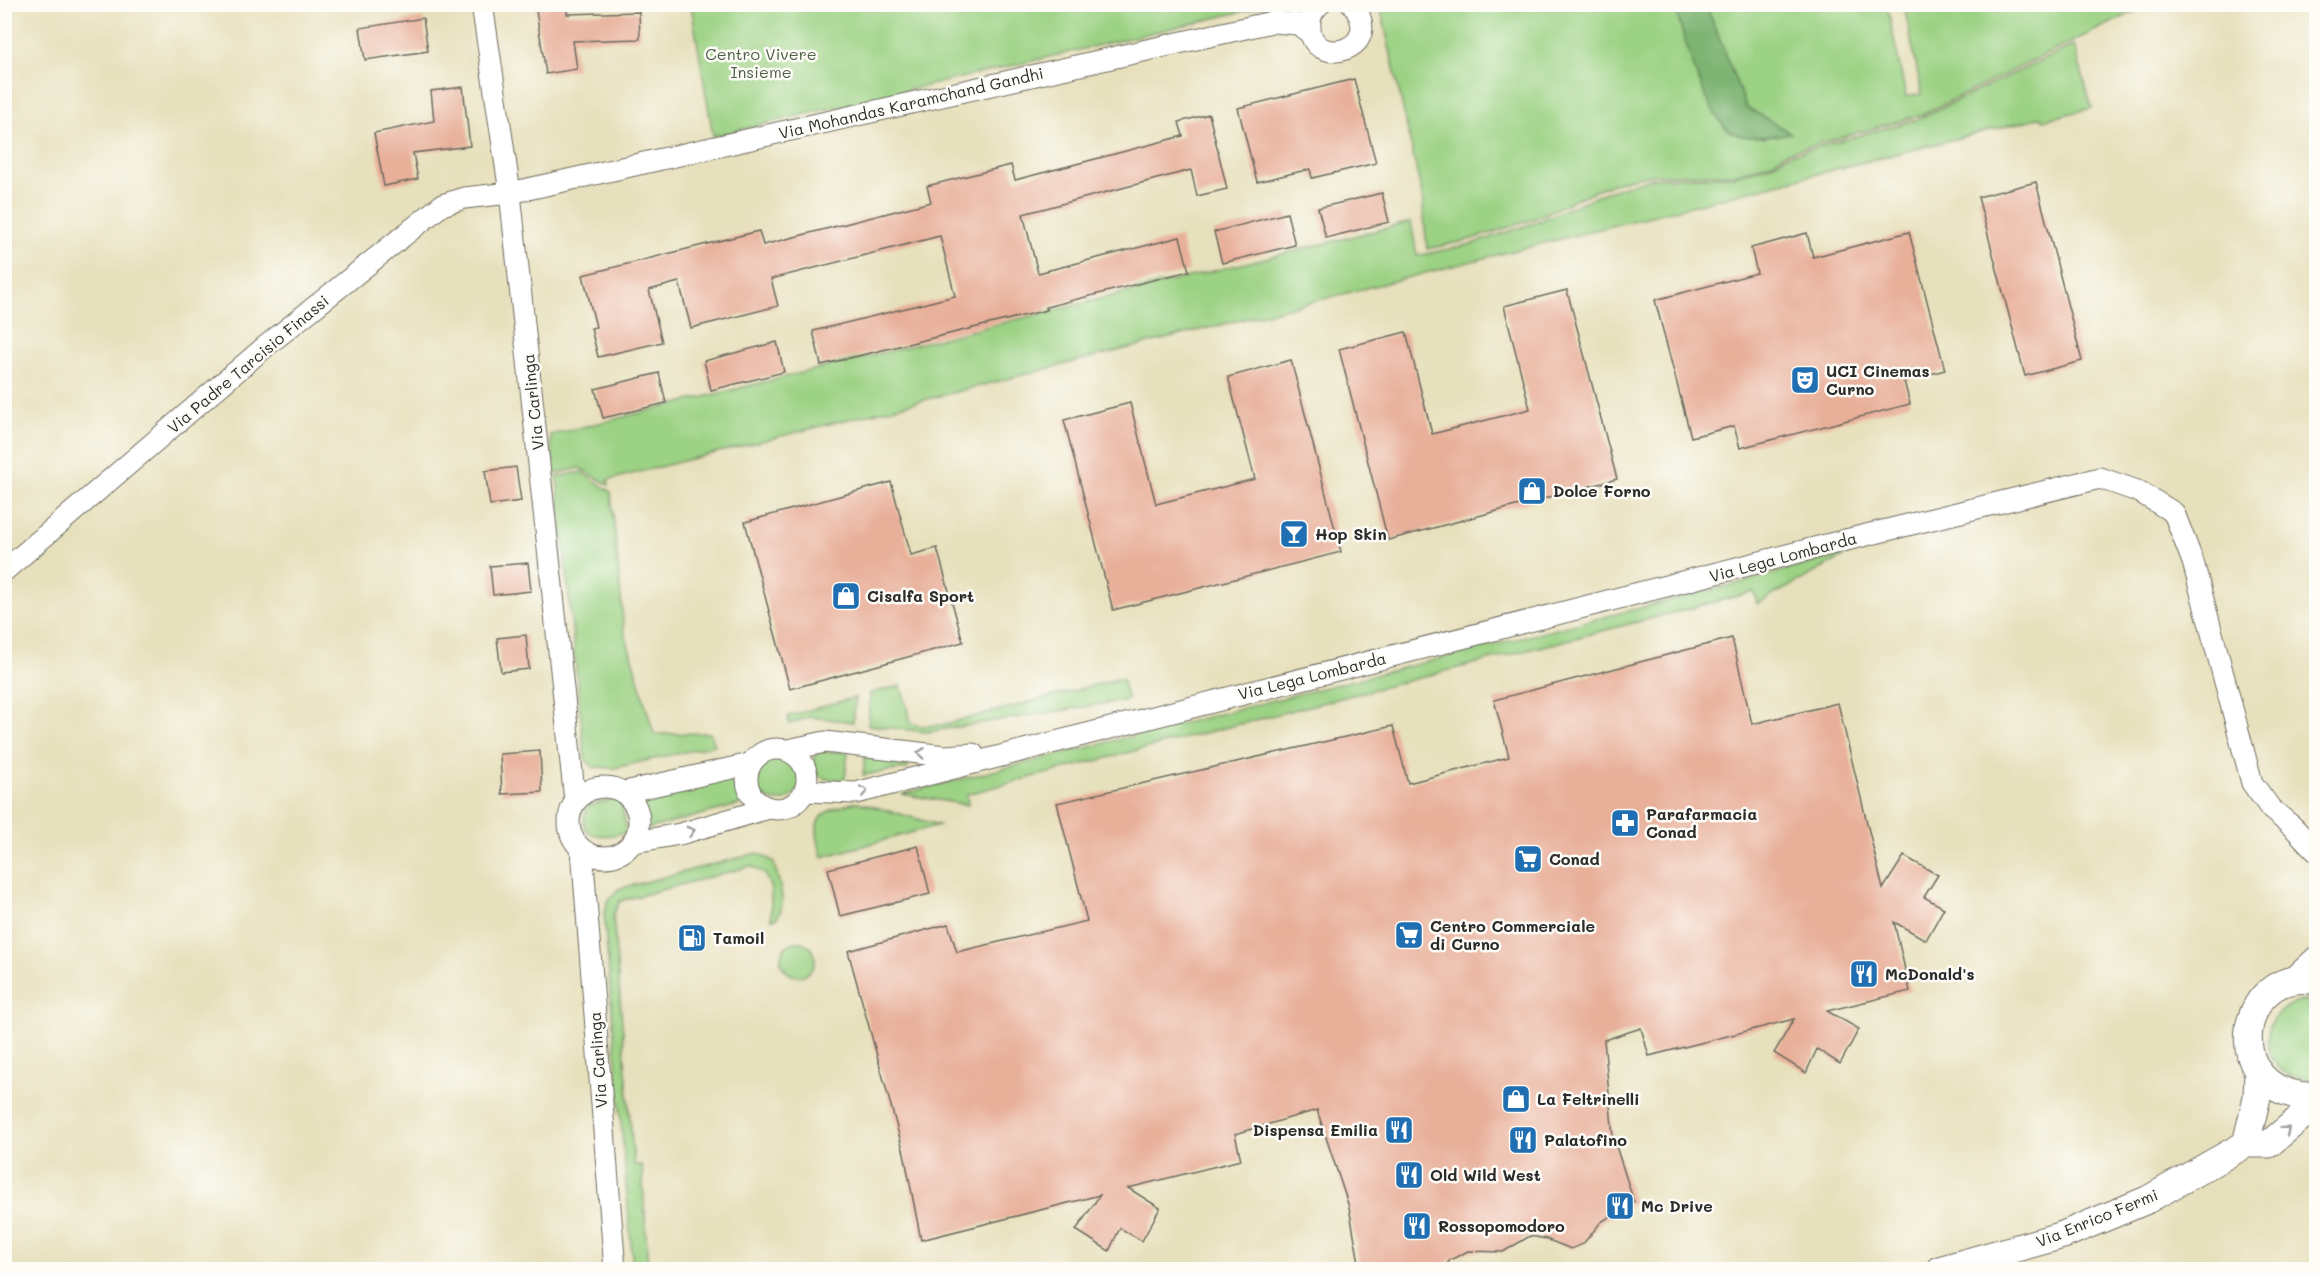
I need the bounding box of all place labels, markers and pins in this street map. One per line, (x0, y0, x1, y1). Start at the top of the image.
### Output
place label: UCI Cinemas Curno (1826, 360, 1930, 399)
theatre icon: UCI Cinemas Curno (1789, 364, 1821, 396)
shop icon: Dolce Forno (1516, 475, 1548, 507)
place label: Dolce Forno (1553, 480, 1651, 501)
bar icon: Hop Skin (1278, 518, 1310, 550)
place label: Hop Skin (1315, 523, 1387, 544)
shop icon: Cisalfa Sport (830, 580, 862, 612)
place label: Cisalfa Sport (867, 585, 974, 606)
place label: Parafarmacia Conad (1646, 803, 1757, 842)
pharmacy icon: Parafarmacia Conad (1609, 807, 1641, 839)
supermarket icon: Conad (1512, 843, 1544, 875)
place label: Conad (1549, 848, 1600, 869)
place label: Centro Commerciale di Curno (1430, 915, 1595, 954)
supermarket icon: Centro Commerciale di Curno (1393, 919, 1425, 951)
fuel station icon: Tamoil (676, 922, 708, 954)
place label: Tamoil (713, 927, 764, 948)
restaurant icon: McDonald's (1848, 958, 1880, 990)
place label: McDonald's (1885, 963, 1975, 984)
shop icon: La Feltrinelli (1500, 1083, 1532, 1115)
place label: La Feltrinelli (1537, 1088, 1640, 1109)
restaurant icon: Dispensa Emilia (1383, 1114, 1415, 1146)
place label: Dispensa Emilia (1253, 1119, 1378, 1140)
restaurant icon: Palatofino (1507, 1124, 1539, 1156)
place label: Palatofino (1544, 1129, 1627, 1150)
restaurant icon: Old Wild West (1393, 1159, 1425, 1191)
place label: Old Wild West (1430, 1164, 1541, 1185)
restaurant icon: Mc Drive (1604, 1190, 1636, 1222)
place label: Mc Drive (1641, 1195, 1713, 1216)
restaurant icon: Rossopomodoro (1401, 1210, 1433, 1242)
place label: Rossopomodoro (1438, 1215, 1565, 1236)

